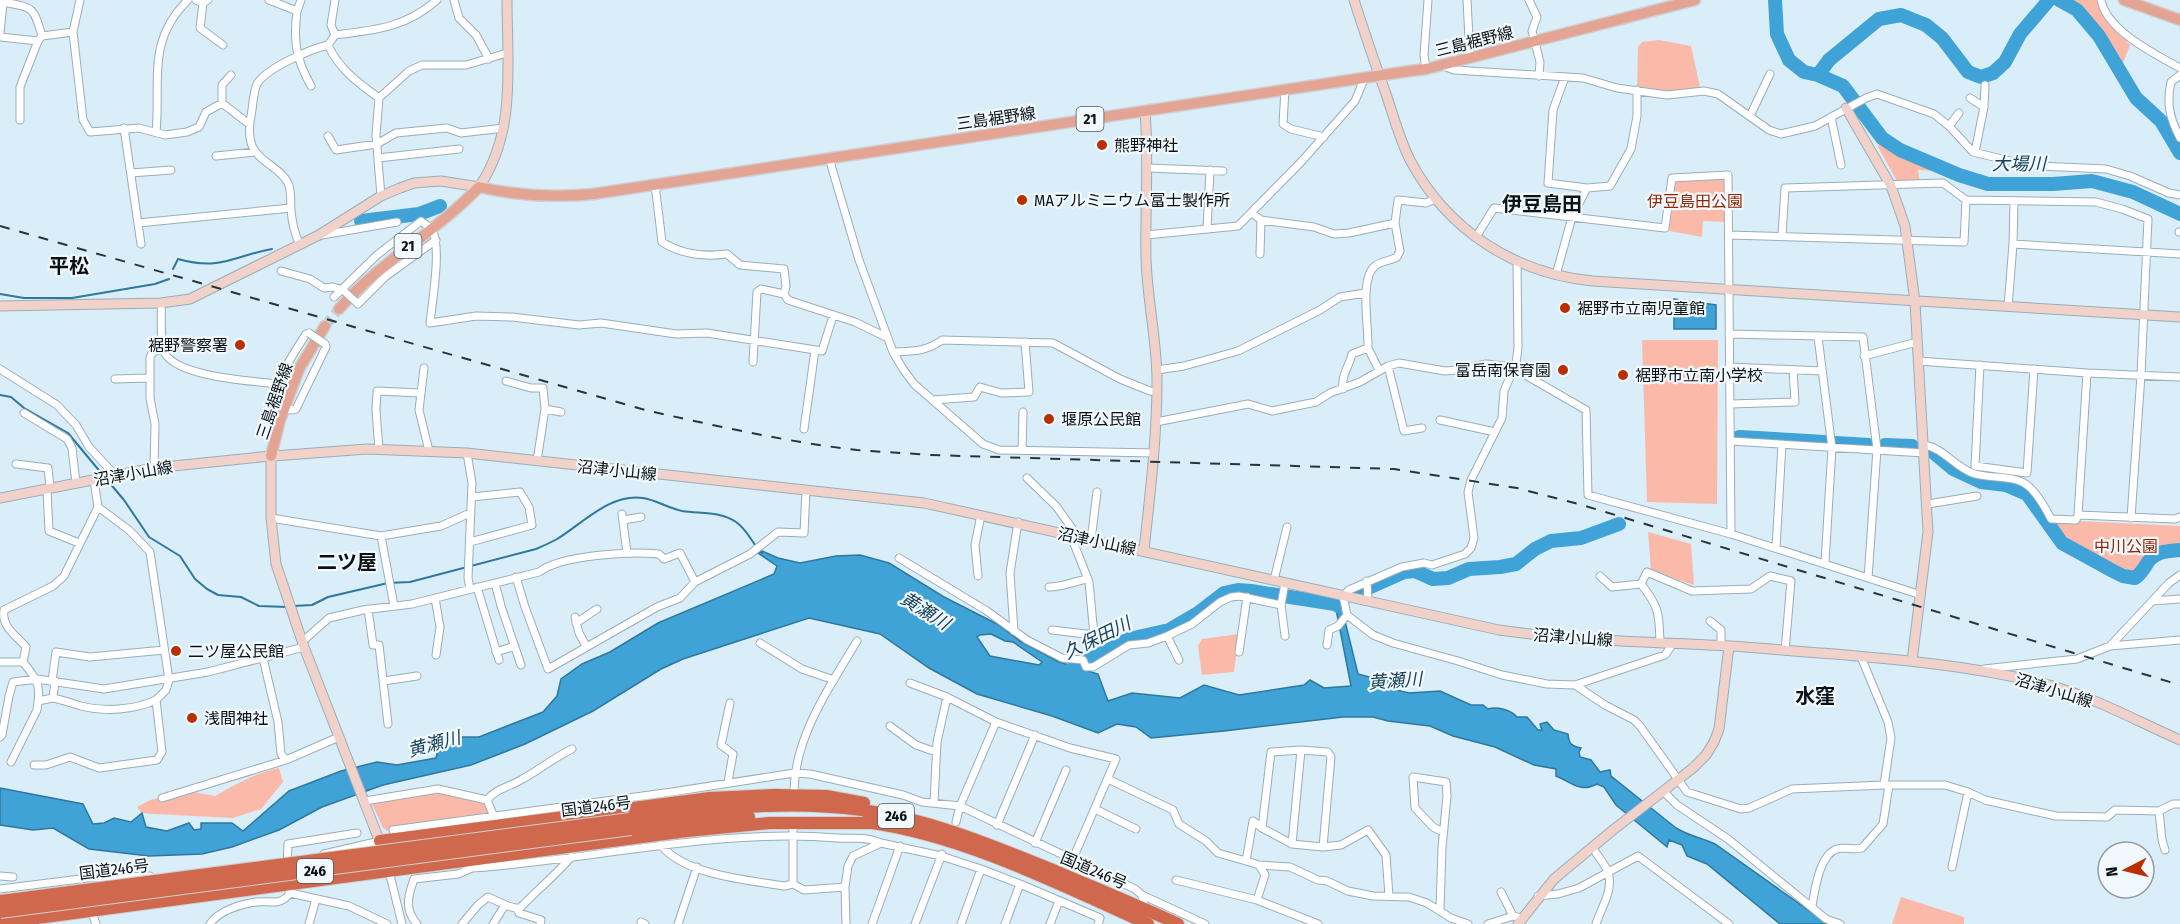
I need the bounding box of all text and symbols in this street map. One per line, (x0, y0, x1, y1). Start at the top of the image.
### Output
street label: 三島裾野線 (1433, 23, 1515, 60)
street label: 三島裾野線 (955, 104, 1037, 133)
road number: 21 (1076, 107, 1104, 131)
place label: 熊野神社 (1114, 136, 1178, 155)
marker: 熊野神社 (1095, 138, 1109, 152)
water label: 大場川 (1992, 153, 2048, 175)
place label: MAアルミニウム富士製作所 (1034, 191, 1230, 210)
district label: 伊豆島田 (1502, 192, 1582, 216)
park label: 伊豆島田公園 (1647, 192, 1743, 211)
marker: MAアルミニウム富士製作所 (1015, 193, 1029, 207)
road number: 21 (394, 234, 422, 258)
district label: 平松 (49, 254, 89, 278)
place label: 裾野市立南児童館 (1577, 299, 1705, 318)
marker: 裾野市立南児童館 (1558, 301, 1572, 315)
place label: 裾野警察署 (148, 336, 228, 355)
marker: 裾野警察署 (233, 338, 247, 352)
street label: 三島裾野線 (252, 360, 296, 442)
place label: 富岳南保育園 (1455, 361, 1551, 380)
marker: 富岳南保育園 (1556, 363, 1570, 377)
place label: 裾野市立南小学校 (1635, 366, 1763, 385)
marker: 裾野市立南小学校 (1616, 368, 1630, 382)
place label: 堰原公民館 (1061, 410, 1141, 429)
marker: 堰原公民館 (1042, 412, 1056, 426)
street label: 沼津小山線 (92, 457, 174, 490)
street label: 沼津小山線 (576, 457, 658, 484)
street label: 沼津小山線 (1056, 524, 1138, 559)
park label: 中川公園 (2094, 537, 2158, 556)
district label: 二ツ屋 (317, 550, 377, 574)
water label: 黄瀬川 (896, 587, 955, 636)
water label: 久保田川 (1060, 611, 1136, 664)
street label: 沼津小山線 (1532, 625, 1614, 650)
place label: 二ツ屋公民館 (188, 642, 284, 661)
marker: 二ツ屋公民館 (169, 644, 183, 658)
water label: 黄瀬川 (1367, 668, 1425, 694)
street label: 沼津小山線 (2013, 670, 2095, 711)
district label: 水窪 (1795, 684, 1835, 708)
place label: 浅間神社 (204, 709, 268, 728)
marker: 浅間神社 (185, 711, 199, 725)
water label: 黄瀬川 (405, 726, 465, 762)
street label: 国道246号 (560, 793, 632, 820)
road number: 246 (878, 804, 914, 828)
north arrow (2096, 840, 2156, 900)
street label: 国道246号 (1058, 848, 1130, 893)
street label: 国道246号 (78, 856, 150, 883)
road number: 246 (297, 859, 333, 883)
text: N (2102, 866, 2122, 878)

